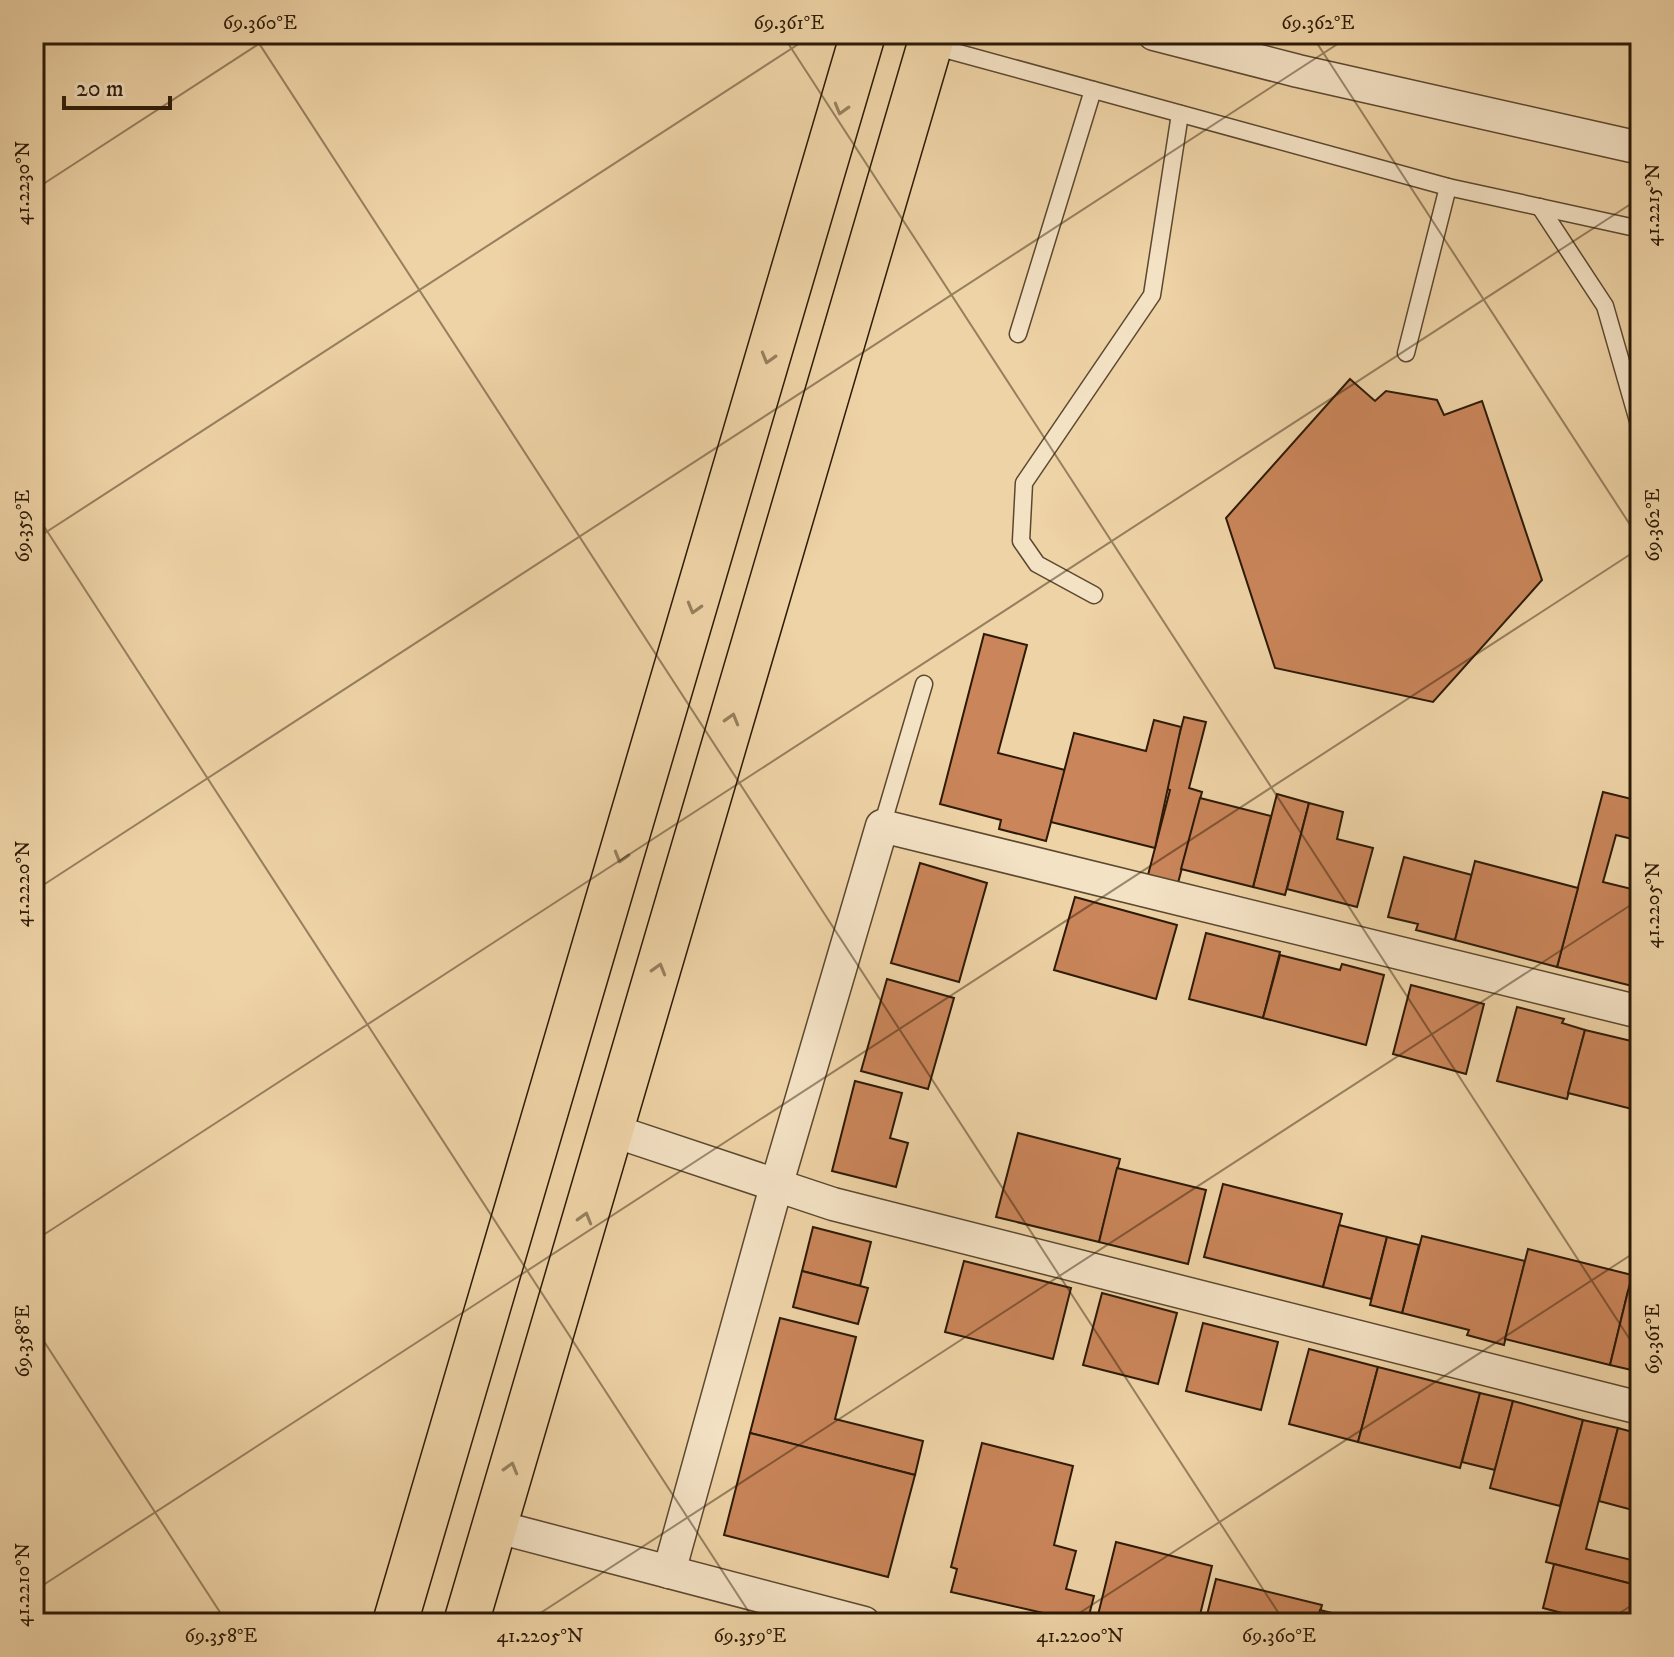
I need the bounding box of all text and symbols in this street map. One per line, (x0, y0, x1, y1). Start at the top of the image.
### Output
text: 69.360°E (223, 11, 297, 36)
text: 69.361°E (754, 11, 824, 36)
text: 69.362°E (1281, 11, 1355, 36)
scale bar (64, 60, 170, 110)
text: 20 m (76, 74, 124, 104)
one-way arrow (834, 101, 850, 115)
text: 41.2230°N (11, 141, 36, 225)
text: 41.2215°N (1641, 163, 1666, 247)
one-way arrow (761, 351, 777, 365)
text: 69.362°E (1641, 488, 1666, 562)
text: 69.359°E (11, 489, 36, 563)
one-way arrow (687, 600, 703, 614)
one-way arrow (723, 713, 739, 727)
text: 41.2220°N (11, 841, 36, 927)
one-way arrow (614, 850, 630, 863)
text: 41.2205°N (1641, 862, 1666, 948)
one-way arrow (649, 962, 666, 976)
one-way arrow (576, 1212, 592, 1226)
text: 69.358°E (11, 1304, 36, 1378)
text: 69.361°E (1641, 1304, 1666, 1374)
one-way arrow (502, 1461, 518, 1475)
text: 41.2210°N (11, 1543, 36, 1627)
text: 69.358°E (184, 1624, 258, 1649)
text: 41.2205°N (497, 1624, 583, 1649)
text: 69.359°E (713, 1624, 787, 1649)
text: 41.2200°N (1036, 1624, 1124, 1649)
text: 69.360°E (1242, 1624, 1316, 1649)

